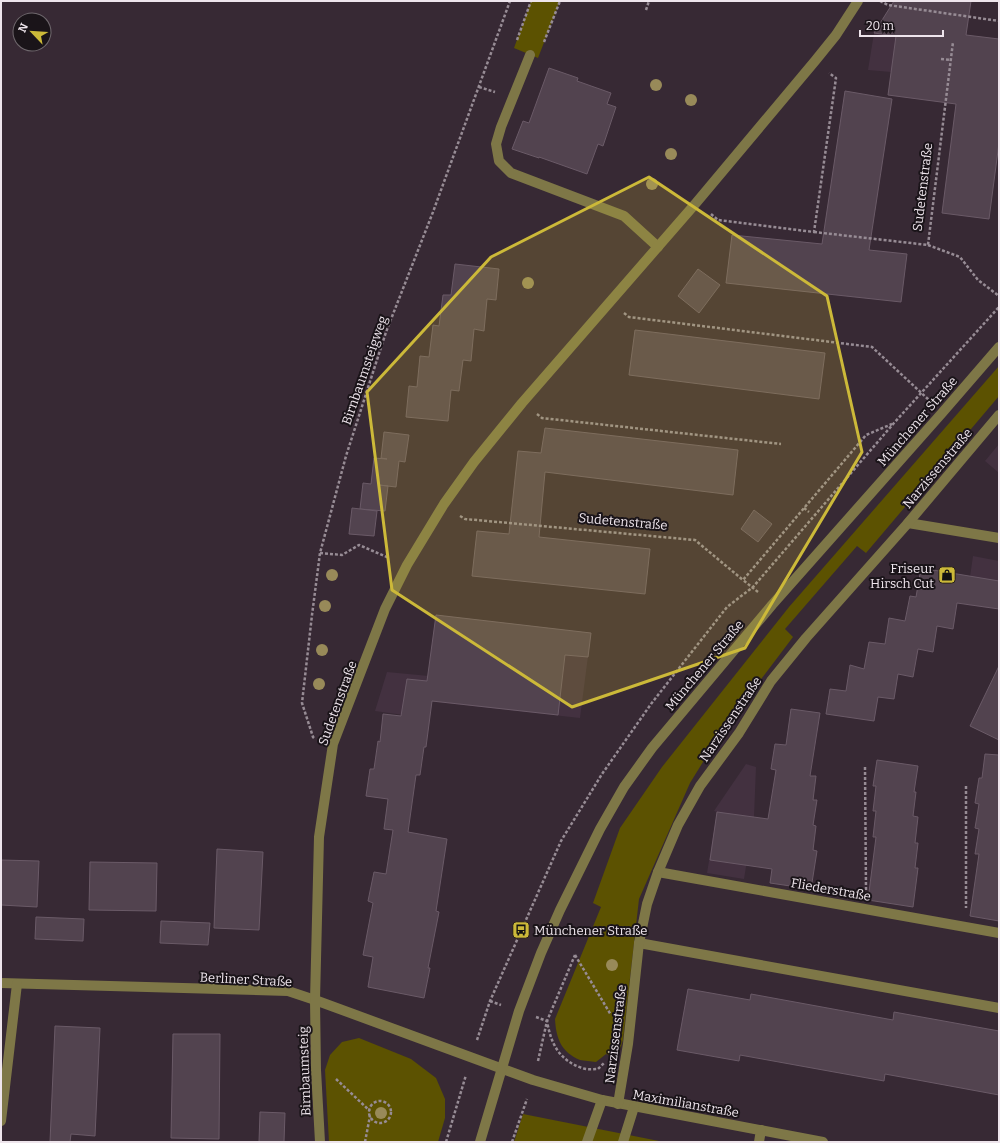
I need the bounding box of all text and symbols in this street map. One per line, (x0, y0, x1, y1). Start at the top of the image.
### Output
north arrow (12, 12, 52, 52)
scale bar (860, 12, 943, 38)
text: 20 m (866, 19, 895, 33)
text: N (16, 21, 31, 35)
street label: Sudetenstraße (910, 142, 935, 232)
street label: Birnbaumsteigweg (339, 314, 390, 427)
street label: Münchener Straße (875, 374, 960, 469)
street label: Narzissenstraße (900, 425, 975, 511)
street label: Sudetenstraße (578, 510, 668, 533)
place label: Friseur Hirsch Cut (870, 561, 934, 591)
shop icon: Friseur Hirsch Cut (937, 565, 957, 585)
street label: Münchener Straße (662, 617, 747, 714)
street label: Sudetenstraße (315, 659, 360, 748)
street label: Narzissenstraße (696, 674, 764, 765)
street label: Fliederstraße (790, 875, 872, 904)
bus stop icon: Münchener Straße (511, 920, 531, 940)
place label: Münchener Straße (534, 923, 647, 938)
street label: Berliner Straße (199, 970, 292, 989)
street label: Narzissenstraße (602, 984, 629, 1084)
street label: Birnbaumsteig (295, 1026, 314, 1116)
street label: Maximilianstraße (632, 1087, 740, 1120)

